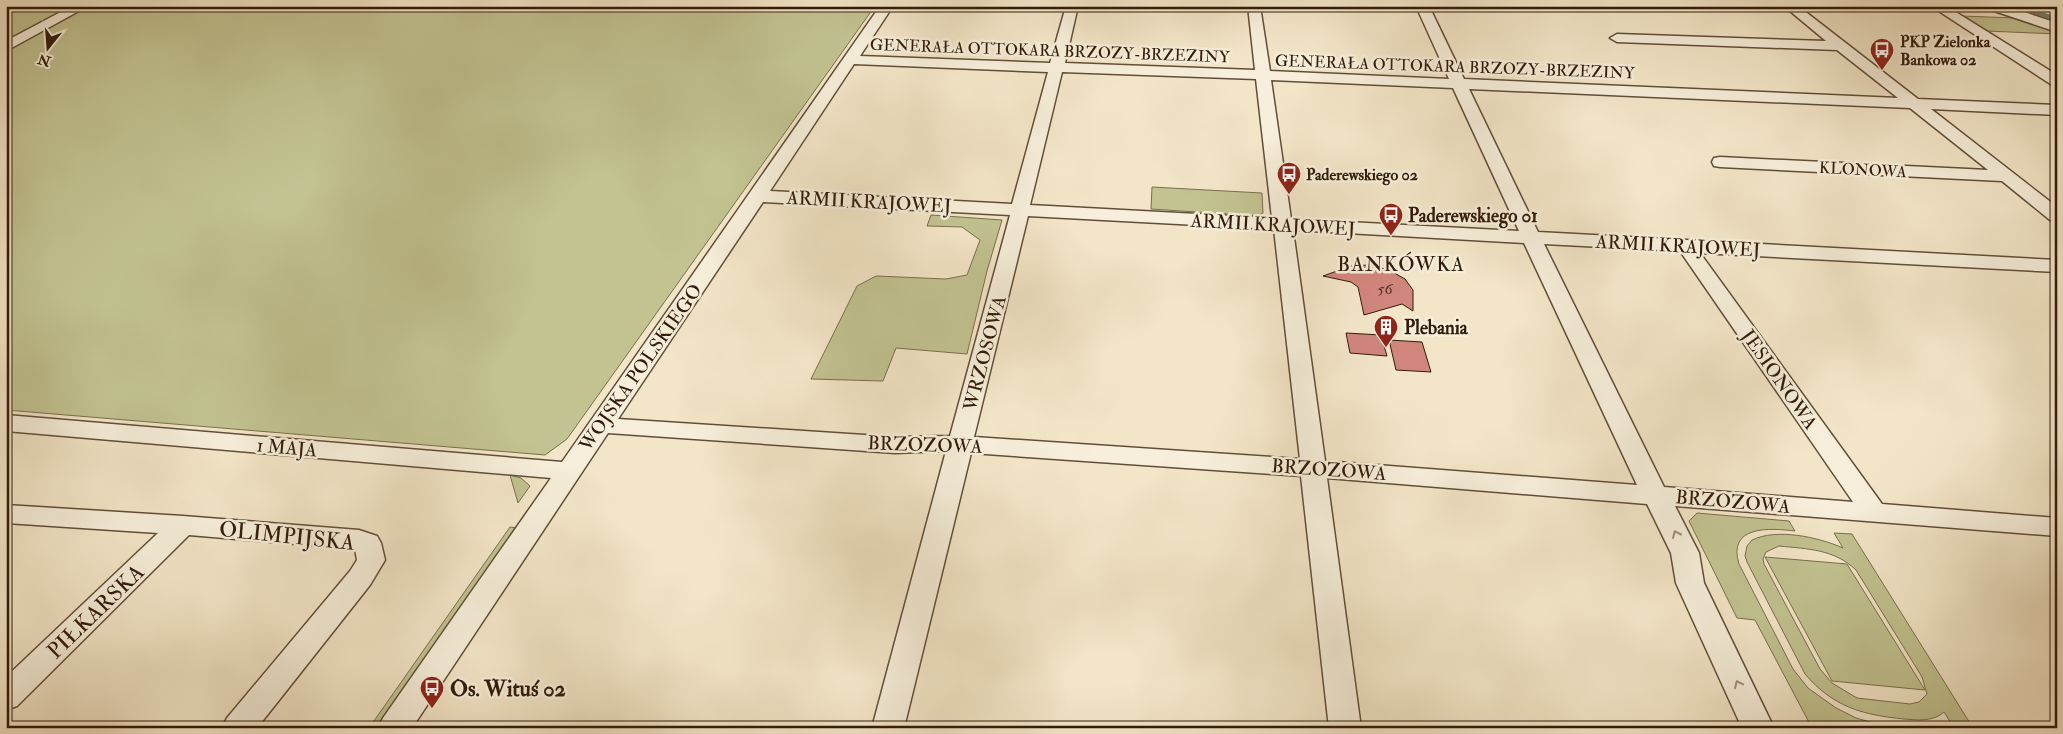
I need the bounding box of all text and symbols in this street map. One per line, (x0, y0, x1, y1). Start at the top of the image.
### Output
north arrow (22, 22, 72, 72)
place label: PKP Zielonka Bankowa 02 (1900, 32, 1991, 70)
street label: GENERAŁA OTTOKARA BRZOZY-BRZEZINY (870, 35, 1231, 67)
bus stop icon: PKP Zielonka Bankowa 02 (1869, 37, 1895, 71)
text: N (35, 50, 54, 70)
street label: GENERAŁA OTTOKARA BRZOZY-BRZEZINY (1275, 51, 1636, 83)
street label: KLONOWA (1819, 158, 1907, 182)
bus stop icon: Paderewskiego 02 (1276, 161, 1302, 195)
place label: Paderewskiego 02 (1306, 165, 1418, 186)
street label: ARMII KRAJOWEJ (785, 186, 952, 218)
bus stop icon: Paderewskiego 01 (1378, 202, 1404, 236)
place label: Paderewskiego 01 (1408, 204, 1538, 229)
street label: ARMII KRAJOWEJ (1189, 209, 1356, 241)
street label: ARMII KRAJOWEJ (1594, 230, 1761, 262)
district label: BANKÓWKA (1337, 251, 1465, 277)
street label: WOJSKA POLSKIEGO (573, 279, 708, 457)
house number: 56 (1377, 279, 1393, 299)
street label: WRZOSOWA (958, 293, 1012, 415)
building icon: Plebania (1373, 314, 1399, 348)
place label: Plebania (1404, 316, 1469, 340)
street label: JESIONOWA (1735, 324, 1822, 434)
street label: BRZOZOWA (867, 431, 983, 459)
street label: 1 MAJA (256, 433, 318, 463)
street label: BRZOZOWA (1271, 454, 1387, 486)
street label: BRZOZOWA (1675, 485, 1791, 519)
street label: OLIMPIJSKA (218, 515, 356, 557)
one-way arrow (1672, 530, 1683, 539)
street label: PIŁKARSKA (41, 558, 150, 665)
bus stop icon: Os. Wituś 02 (419, 675, 445, 709)
place label: Os. Wituś 02 (450, 675, 566, 703)
one-way arrow (1733, 680, 1744, 689)

